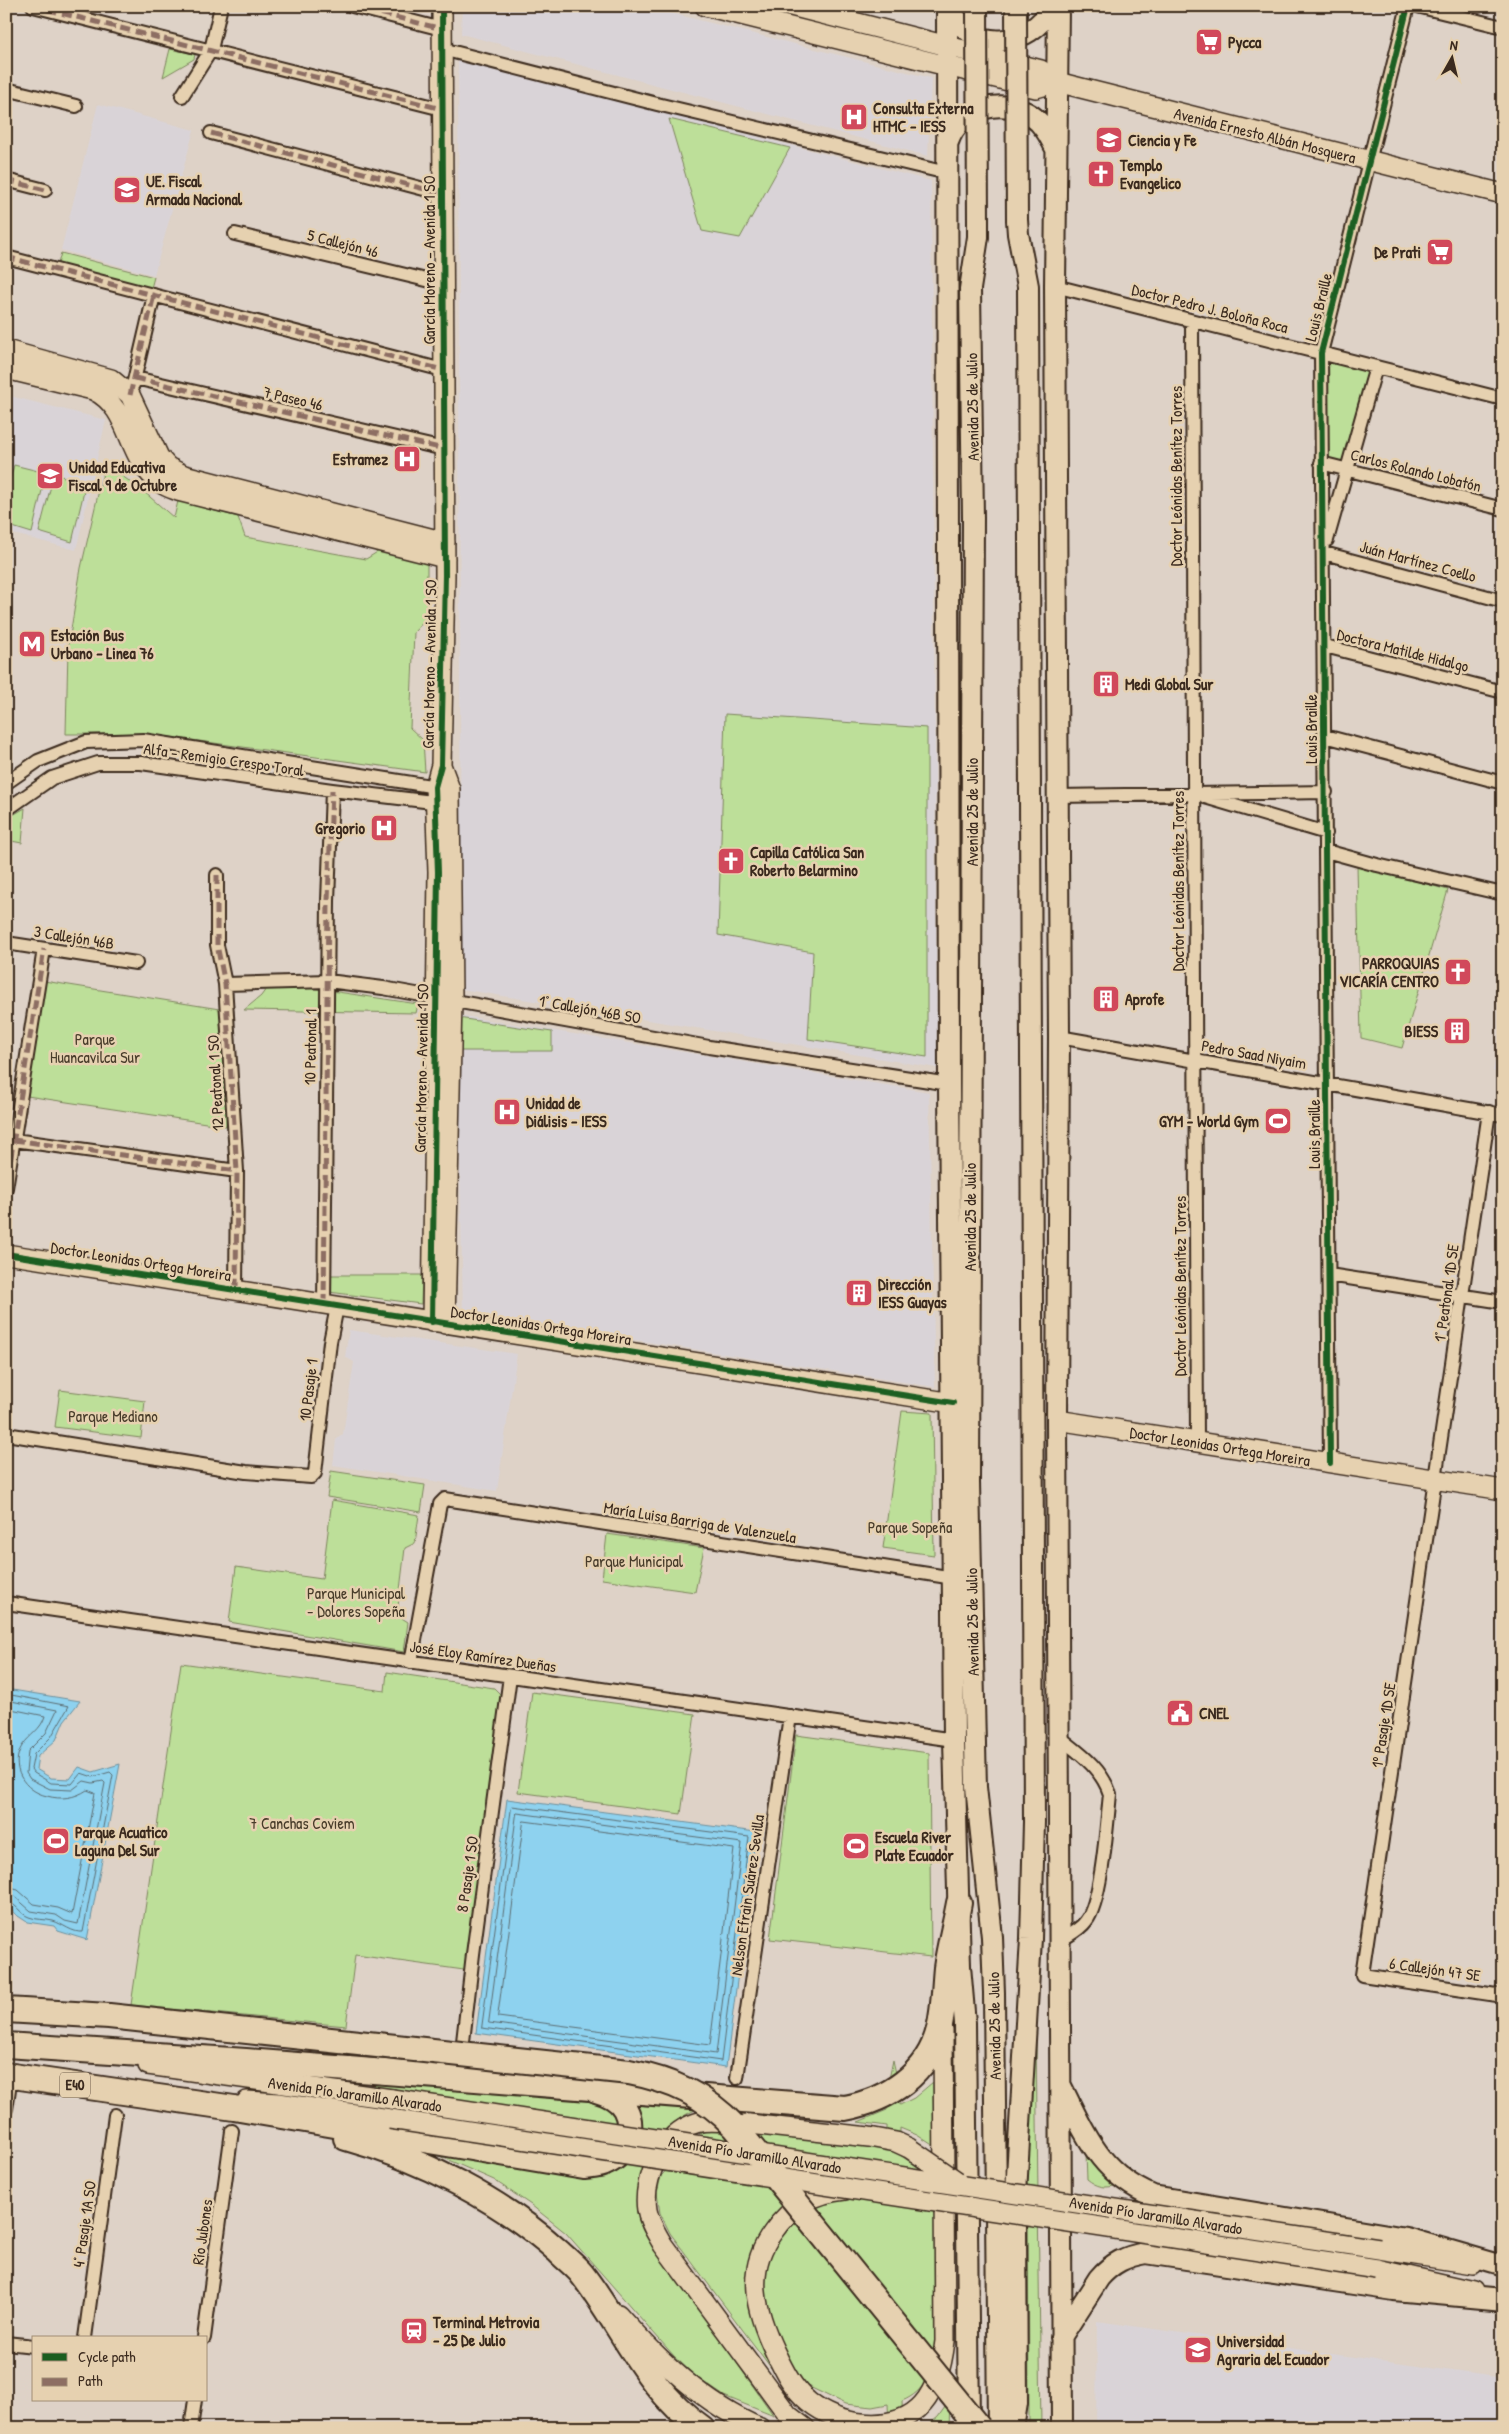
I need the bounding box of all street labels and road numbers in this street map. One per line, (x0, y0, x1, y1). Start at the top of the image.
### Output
street label: Avenida Ernesto Albán Mosquera (1172, 102, 1358, 168)
street label: García Moreno - Avenida 1 SO (418, 175, 440, 345)
street label: 5 Callejón 46 (305, 224, 381, 262)
street label: Louis Braille (1299, 270, 1337, 343)
street label: Doctor Pedro J. Boloña Roca (1130, 278, 1290, 338)
street label: Avenida 25 de Julio (960, 352, 984, 461)
street label: 7 Paseo 46 (261, 380, 325, 416)
street label: Doctor Leónidas Benítez Torres (1165, 386, 1187, 566)
street label: Carlos Rolando Lobatón (1348, 443, 1484, 497)
street label: Juán Martínez Coello (1357, 535, 1479, 587)
street label: García Moreno - Avenida 1 SO (417, 579, 441, 749)
street label: Doctora Matilde Hidalgo (1335, 623, 1472, 677)
street label: Louis Braille (1300, 694, 1322, 764)
street label: Alfa - Remigio Crespo Toral (142, 737, 306, 781)
street label: Avenida 25 de Julio (961, 757, 983, 866)
street label: Doctor Leónidas Benítez Torres (1167, 791, 1189, 971)
street label: 3 Callejón 46B (32, 920, 116, 954)
street label: García Moreno - Avenida 1 SO (409, 983, 433, 1153)
street label: 1° Callejón 46B SO (537, 989, 643, 1029)
street label: 10 Peatonal 1 (298, 1009, 322, 1085)
street label: 12 Peatonal 1 SO (201, 1034, 229, 1132)
street label: Pedro Saad Niyaim (1200, 1034, 1308, 1074)
street label: Louis Braille (1303, 1099, 1325, 1169)
street label: Avenida 25 de Julio (959, 1162, 981, 1271)
street label: Doctor Leónidas Benítez Torres (1169, 1196, 1191, 1376)
street label: Doctor Leonidas Ortega Moreira (49, 1236, 233, 1286)
street label: 1° Peatonal 1D SE (1428, 1243, 1464, 1343)
street label: Doctor Leonidas Ortega Moreira (449, 1300, 633, 1350)
street label: 10 Pasaje 1 (293, 1357, 323, 1422)
street label: Doctor Leonidas Ortega Moreira (1128, 1421, 1312, 1471)
street label: María Luisa Barriga de Valenzuela (602, 1496, 798, 1548)
street label: Avenida 25 de Julio (960, 1567, 984, 1676)
street label: José Eloy Ramírez Dueñas (408, 1635, 558, 1677)
street label: 1º Pasaje 1D SE (1365, 1681, 1401, 1769)
street label: Nelson Efraìn Suárez Sevilla (725, 1813, 769, 1977)
street label: 8 Pasaje 1 SO (451, 1834, 483, 1913)
street label: 6 Callejón 47 SE (1388, 1952, 1482, 1986)
street label: Avenida 25 de Julio (982, 1971, 1006, 2080)
street label: Avenida Pío Jaramillo Alvarado (267, 2071, 444, 2117)
road number: E40 (60, 2072, 90, 2098)
street label: Avenida Pío Jaramillo Alvarado (667, 2129, 844, 2179)
street label: 4° Pasaje 1A SO (67, 2179, 101, 2269)
street label: Avenida Pío Jaramillo Alvarado (1068, 2190, 1245, 2240)
street label: Río Jubones (187, 2198, 217, 2266)

